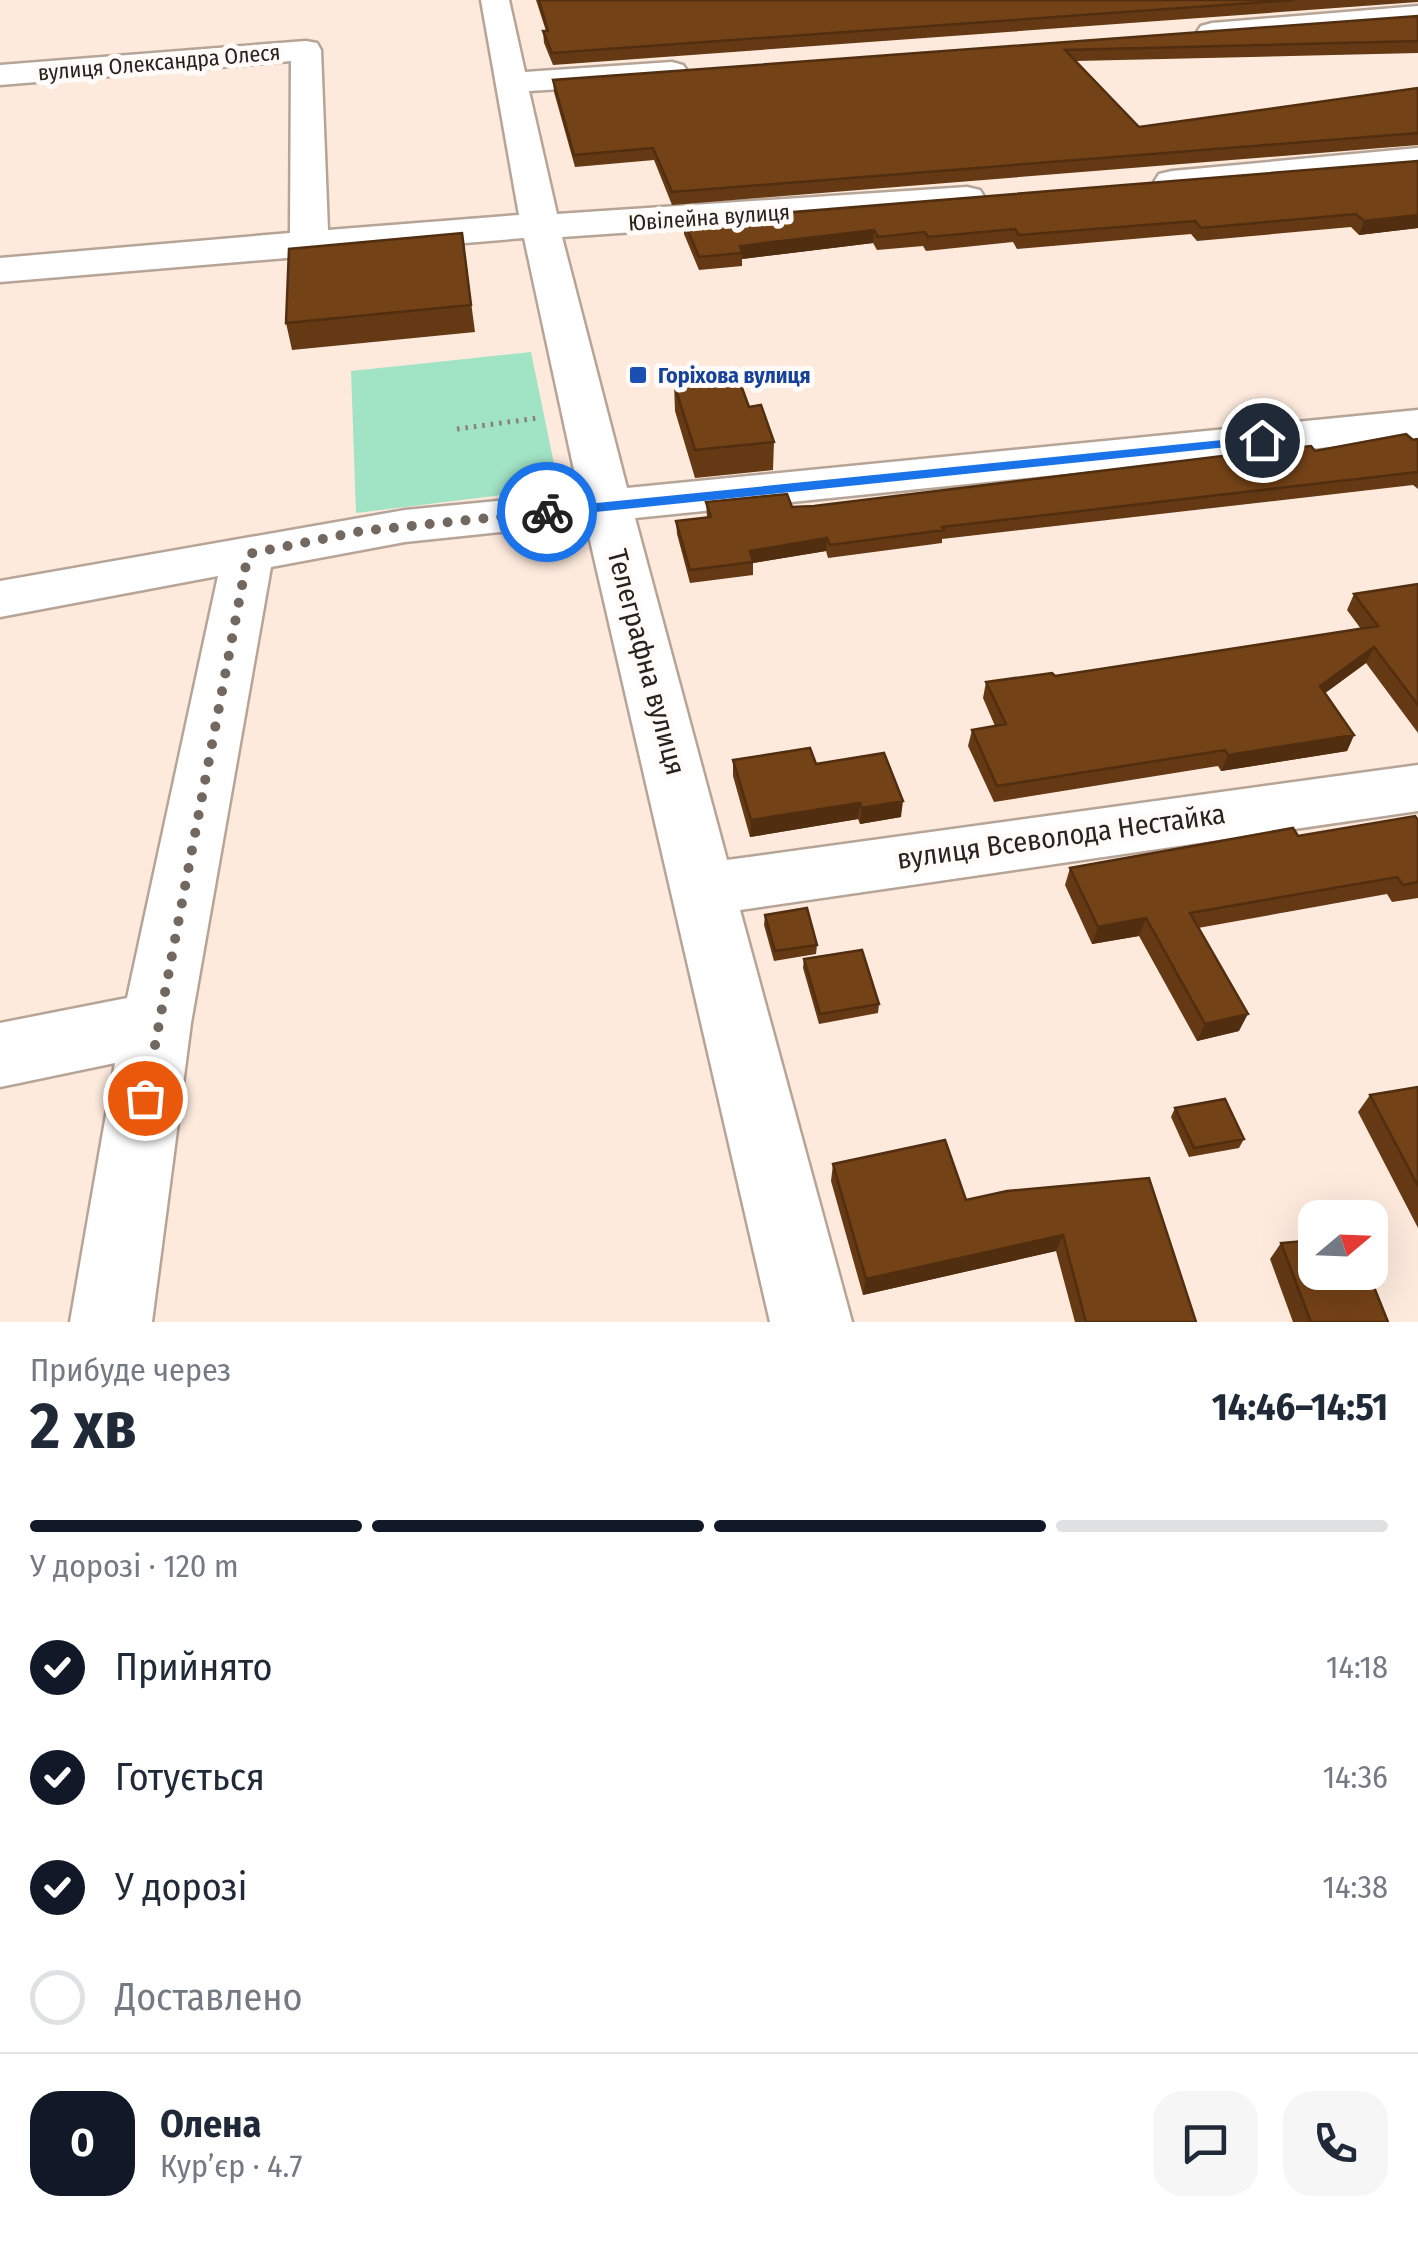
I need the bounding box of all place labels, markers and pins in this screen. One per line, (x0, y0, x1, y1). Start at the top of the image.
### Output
place label: Горіхова вулиця (658, 362, 811, 389)
marker: Горіхова вулиця (627, 364, 649, 386)
pin (1220, 398, 1305, 483)
pin (103, 1056, 188, 1141)

